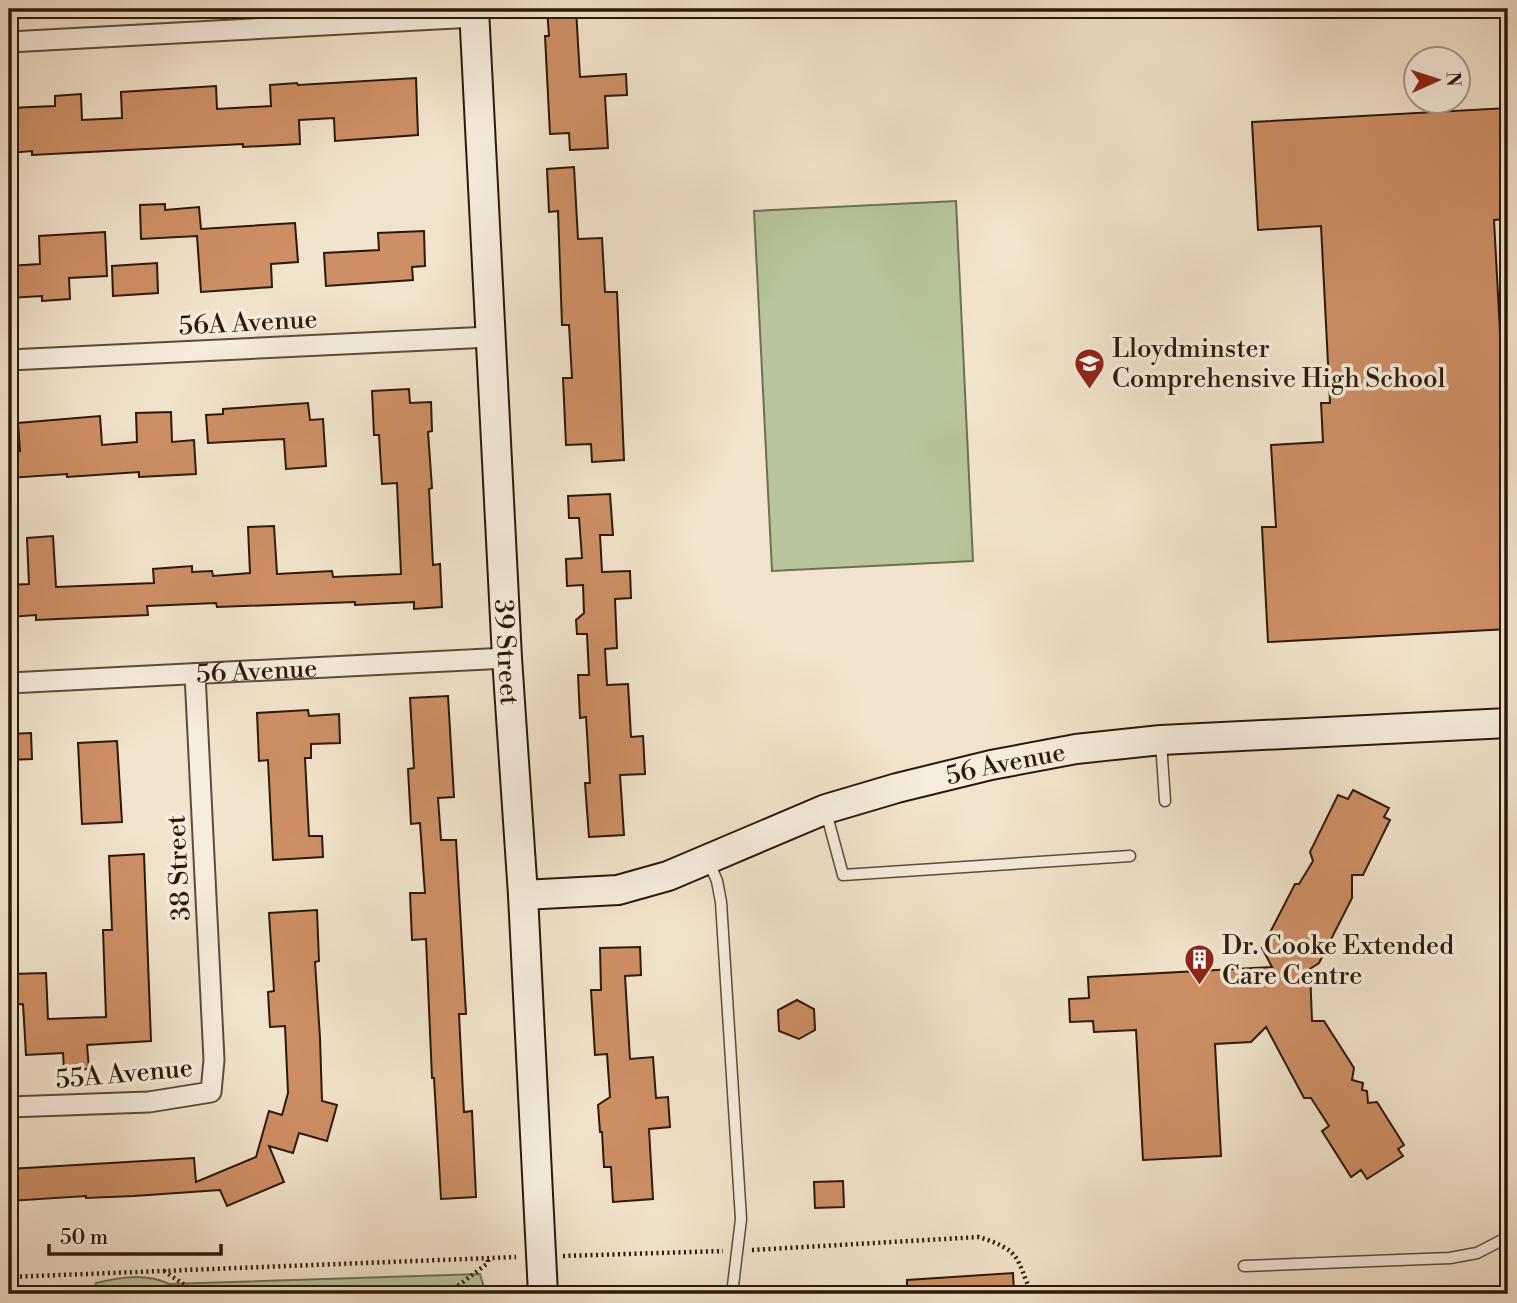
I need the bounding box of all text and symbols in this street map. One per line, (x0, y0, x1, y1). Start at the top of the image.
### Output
north arrow (1402, 46, 1472, 116)
text: N (1441, 71, 1465, 87)
street label: 56A Avenue (178, 303, 318, 343)
place label: Lloydminster Comprehensive High School (1112, 333, 1446, 395)
school or university icon: Lloydminster Comprehensive High School (1072, 346, 1106, 390)
street label: 39 Street (487, 598, 525, 706)
street label: 56 Avenue (195, 653, 318, 691)
street label: 56 Avenue (943, 736, 1068, 792)
street label: 38 Street (160, 814, 198, 922)
place label: Dr. Cooke Extended Care Centre (1222, 930, 1454, 992)
building icon: Dr. Cooke Extended Care Centre (1182, 943, 1216, 987)
street label: 55A Avenue (54, 1052, 194, 1096)
scale bar (49, 1212, 220, 1256)
text: 50 m (60, 1225, 108, 1251)

